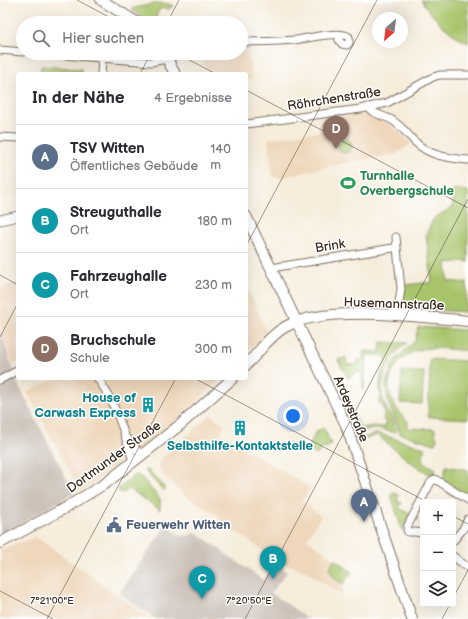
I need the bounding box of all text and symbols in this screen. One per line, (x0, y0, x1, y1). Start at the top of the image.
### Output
north arrow (372, 12, 408, 48)
search box (16, 16, 248, 60)
icon: search (30, 27, 52, 49)
text: Hier suchen (62, 29, 144, 48)
street label: Röhrchenstraße (286, 84, 382, 114)
text: In der Nähe (32, 88, 125, 108)
text: 4 Ergebnisse (154, 90, 232, 106)
pin: D (323, 116, 349, 149)
text: TSV Witten (70, 139, 145, 158)
text: 140 m (210, 141, 231, 173)
text: A (41, 149, 49, 165)
text: Öffentliches Gebäude (70, 158, 198, 174)
place label: Turnhalle Overbergschule (360, 168, 455, 199)
sports icon: Turnhalle Overbergschule (339, 174, 357, 192)
text: Streuguthalle (70, 203, 162, 222)
text: B (40, 213, 50, 229)
text: 180 m (197, 213, 232, 229)
text: Ort (70, 222, 89, 238)
street label: Brink (314, 236, 347, 256)
text: Fahrzeughalle (70, 267, 167, 286)
text: C (40, 277, 50, 293)
text: 230 m (195, 277, 232, 293)
text: Ort (70, 286, 89, 302)
street label: Husemannstraße (343, 294, 445, 314)
text: Bruchschule (70, 331, 156, 350)
text: D (40, 341, 50, 357)
text: 300 m (194, 341, 232, 357)
text: Schule (70, 350, 110, 366)
street label: Ardeystraße (330, 373, 372, 445)
place label: House of Carwash Express (34, 390, 137, 421)
building icon: House of Carwash Express (139, 396, 157, 414)
your location (283, 406, 303, 426)
street label: Dortmunder Straße (64, 417, 164, 497)
building icon: Selbsthilfe-Kontaktstelle (231, 419, 249, 437)
place label: Selbsthilfe-Kontaktstelle (167, 438, 313, 454)
pin: A (351, 489, 377, 522)
map controls (420, 499, 456, 607)
button: + (420, 499, 456, 535)
public building icon: Feuerwehr Witten (105, 516, 123, 534)
place label: Feuerwehr Witten (126, 517, 231, 533)
button: − (420, 535, 456, 571)
pin: B (260, 546, 286, 579)
pin: C (189, 566, 215, 599)
button: layers (420, 571, 456, 607)
text: 7°21'00"E (30, 595, 74, 607)
text: 7°20'50"E (226, 595, 272, 607)

